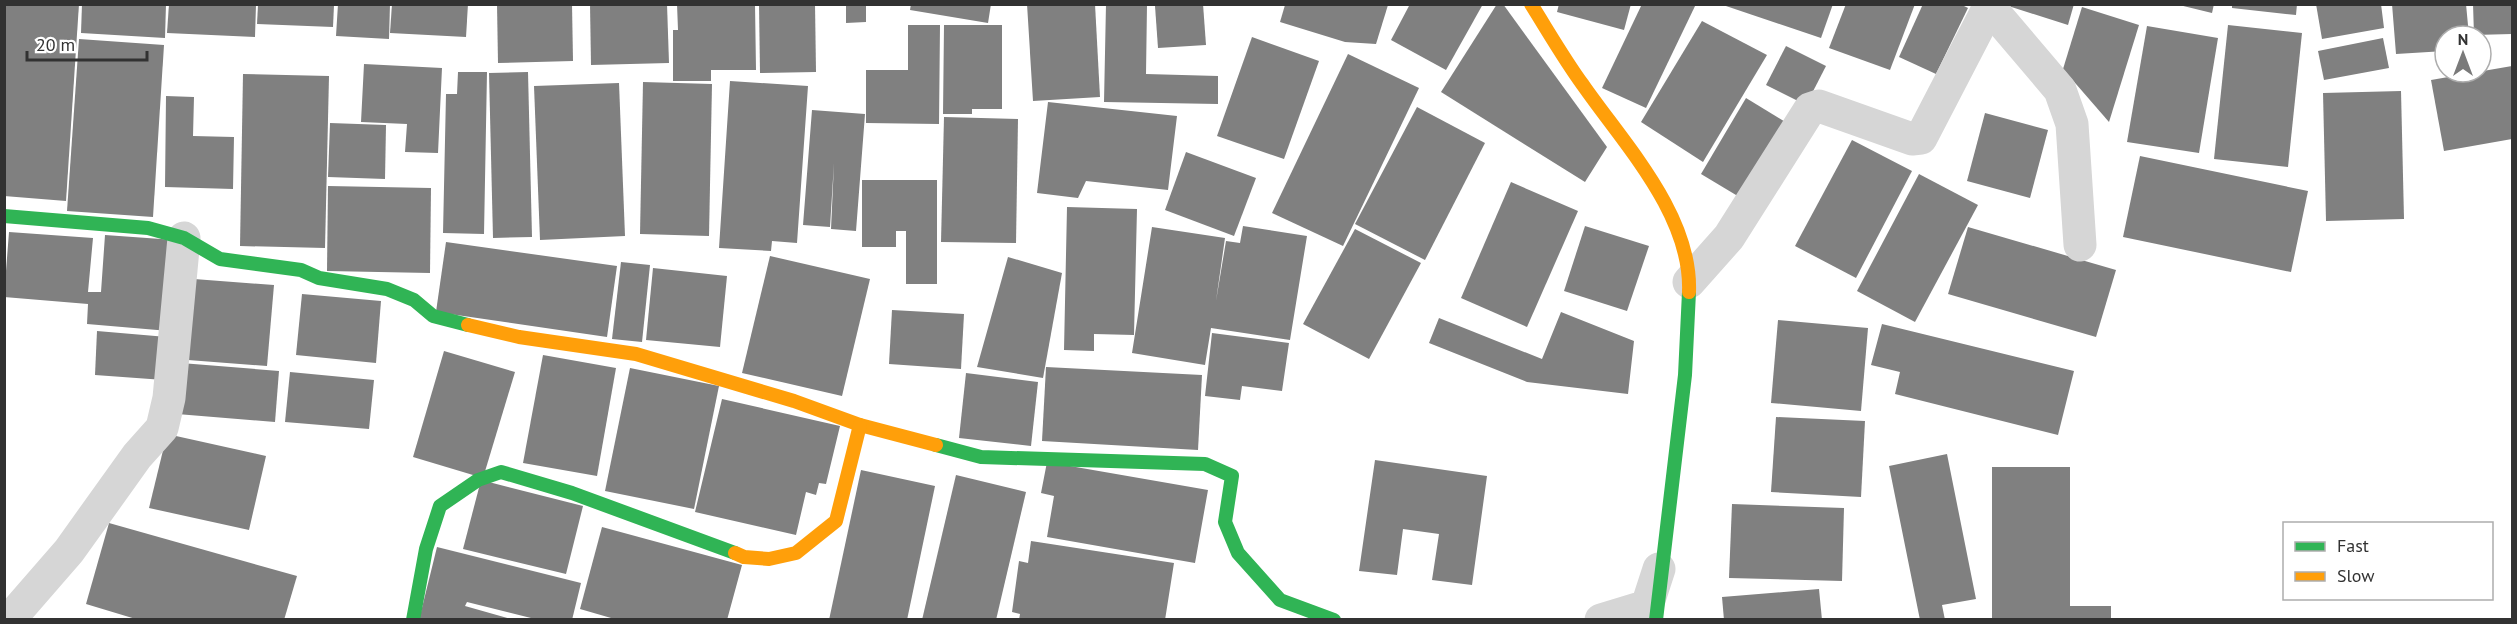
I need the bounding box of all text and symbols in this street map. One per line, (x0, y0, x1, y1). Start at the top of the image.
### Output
scale bar (27, 24, 147, 62)
north arrow (2433, 24, 2493, 84)
text: N (2458, 29, 2468, 49)
text: 20 m (36, 33, 75, 56)
legend (2283, 522, 2493, 600)
text: Fast (2337, 534, 2369, 557)
text: Slow (2337, 564, 2375, 587)

